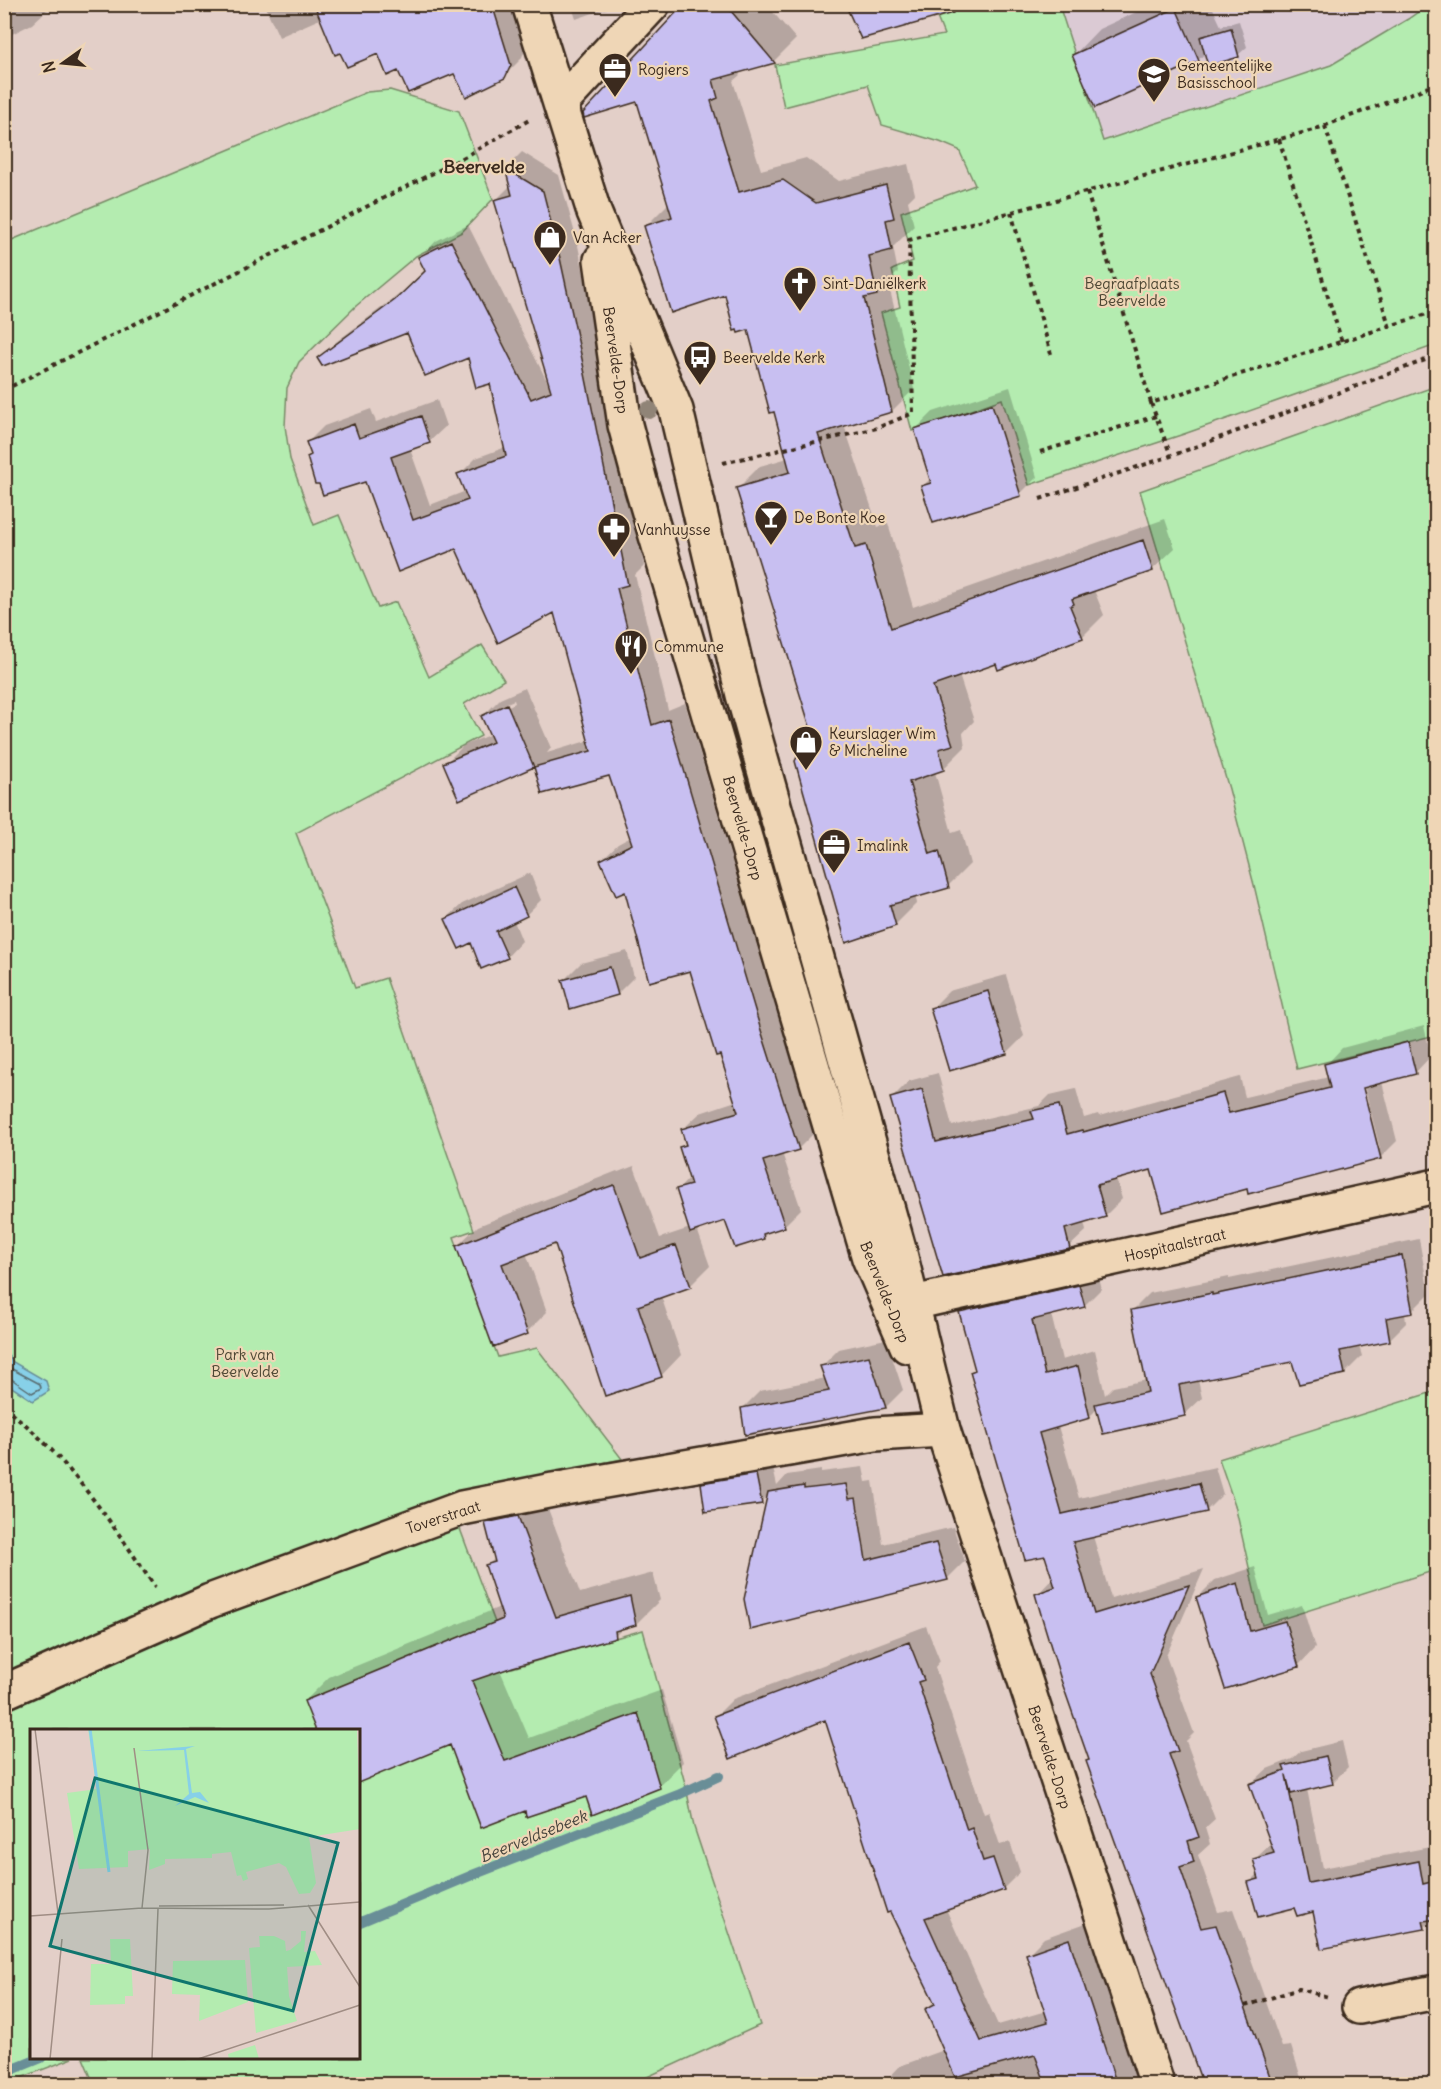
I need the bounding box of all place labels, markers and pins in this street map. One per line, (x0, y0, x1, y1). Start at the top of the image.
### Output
office icon: Rogiers (597, 51, 633, 98)
school or university icon: Gemeentelijke Basisschool (1136, 56, 1172, 103)
place label: Gemeentelijke Basisschool (1177, 56, 1272, 92)
place label: Rogiers (638, 60, 689, 79)
shop icon: Van Acker (532, 219, 568, 266)
place label: Van Acker (573, 228, 642, 247)
church icon: Sint-Daniëlkerk (782, 265, 818, 312)
place label: Sint-Daniëlkerk (823, 274, 927, 293)
bus stop icon: Beervelde Kerk (682, 339, 718, 386)
place label: Beervelde Kerk (723, 348, 825, 367)
bar icon: De Bonte Koe (753, 499, 789, 546)
place label: De Bonte Koe (794, 508, 885, 527)
pharmacy icon: Vanhuysse (596, 511, 632, 558)
place label: Vanhuysse (637, 520, 711, 539)
restaurant icon: Commune (613, 628, 649, 675)
place label: Commune (654, 637, 724, 656)
shop icon: Keurslager Wim & Micheline (788, 724, 824, 771)
place label: Keurslager Wim & Micheline (829, 724, 936, 760)
office icon: Imalink (816, 827, 852, 874)
place label: Imalink (857, 836, 909, 855)

